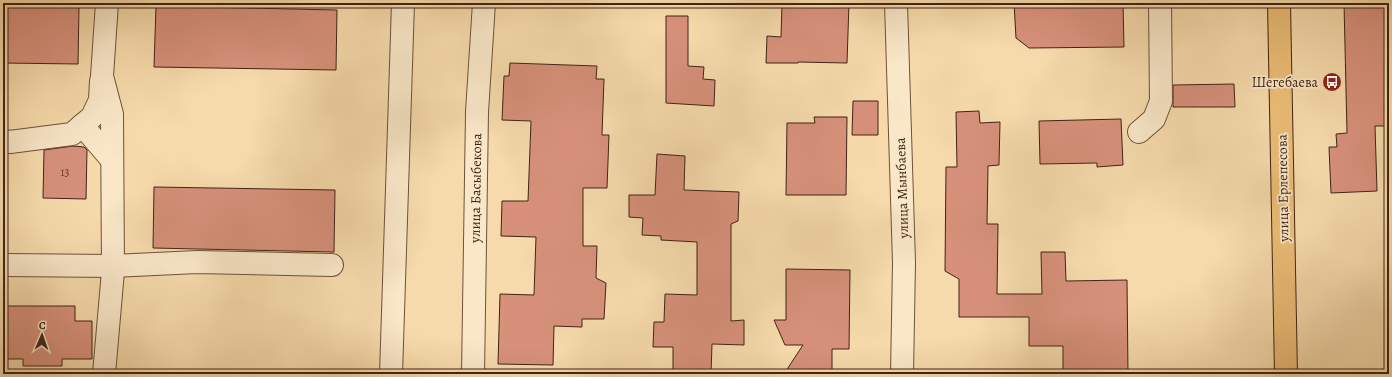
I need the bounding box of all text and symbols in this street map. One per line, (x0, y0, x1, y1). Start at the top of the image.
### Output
bus stop icon: Шегебаева (1321, 71, 1343, 93)
place label: Шегебаева (1251, 73, 1319, 92)
street label: улица Басыбекова (466, 132, 486, 244)
street label: улица Ерлепесова (1273, 133, 1293, 243)
street label: улица Мынбаева (891, 137, 913, 240)
house number: 13 (60, 164, 70, 180)
north arrow (22, 315, 62, 355)
text: С (39, 318, 46, 333)

